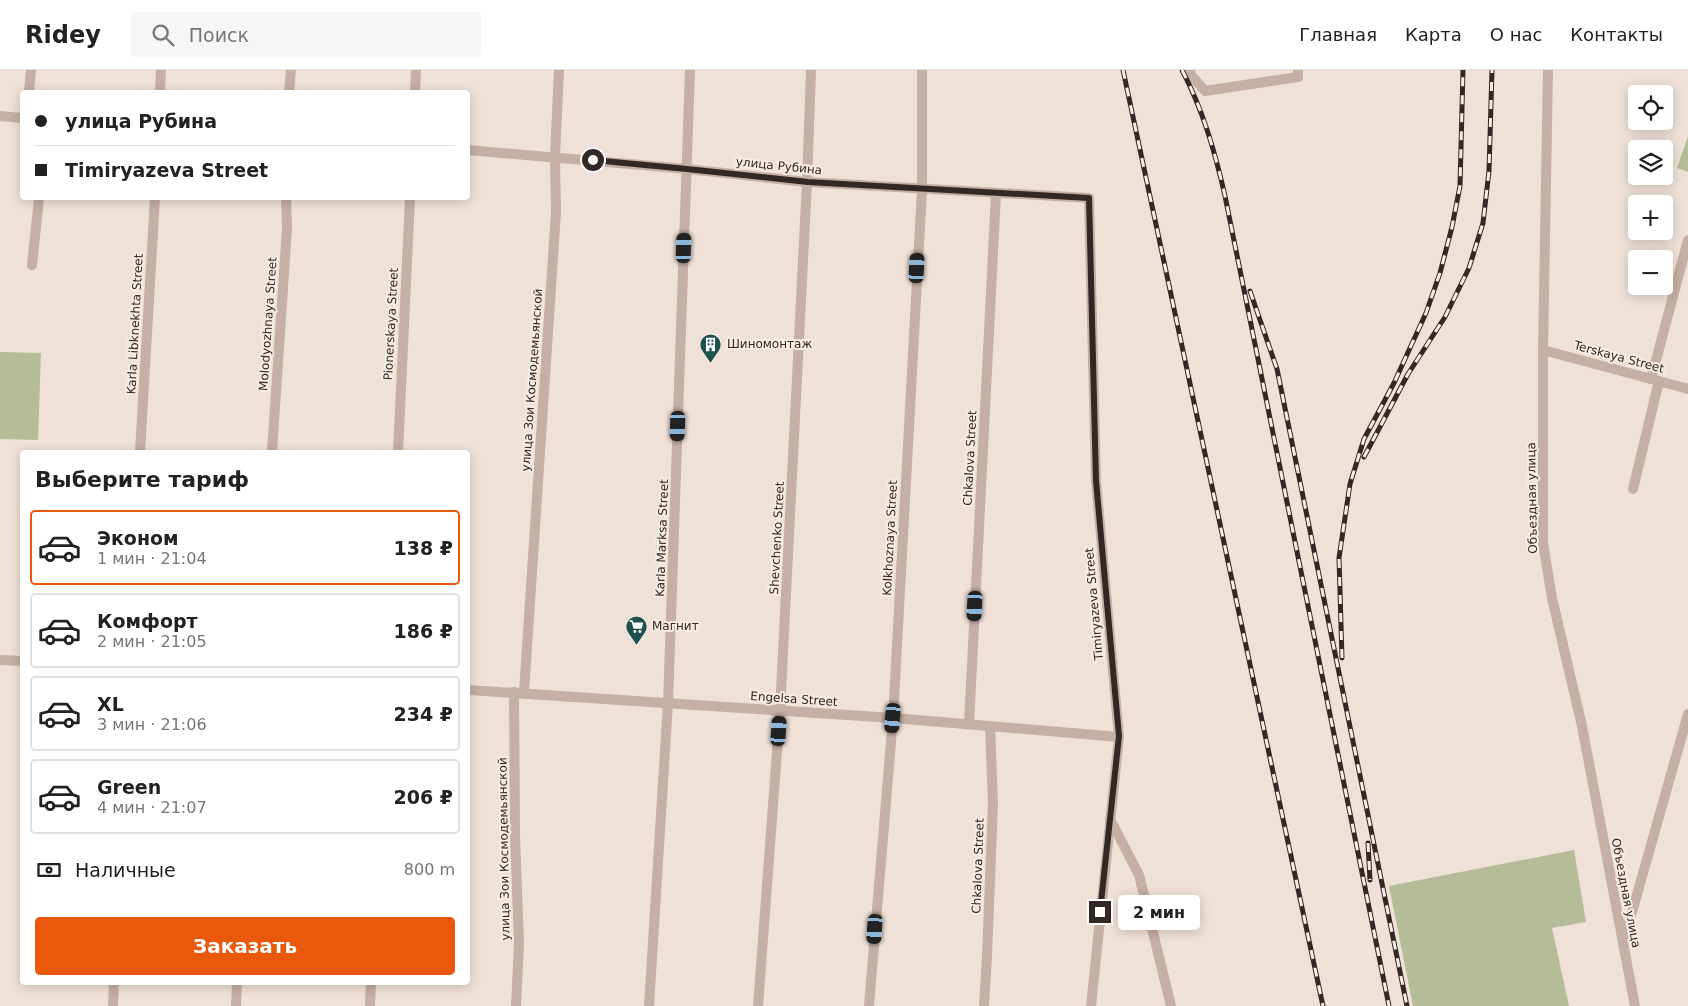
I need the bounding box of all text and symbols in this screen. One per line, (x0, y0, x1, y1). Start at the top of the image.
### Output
search box (131, 12, 481, 57)
text: Ridey (25, 21, 101, 49)
icon: search (149, 21, 177, 49)
text: Поиск (189, 24, 249, 46)
text: Главная (1299, 24, 1377, 45)
text: Карта (1405, 24, 1462, 45)
text: О нас (1490, 24, 1542, 45)
text: Контакты (1570, 24, 1663, 45)
map controls (1628, 85, 1673, 295)
button: locate (1628, 85, 1673, 130)
text: улица Рубина (65, 110, 217, 132)
button: layers (1628, 140, 1673, 185)
route start (582, 149, 604, 171)
street label: улица Рубина (735, 155, 823, 177)
text: Timiryazeva Street (65, 159, 268, 181)
button: + (1628, 195, 1673, 240)
car (675, 233, 692, 263)
button: − (1628, 250, 1673, 295)
street label: Karla Libknekhta Street (124, 253, 146, 395)
car (908, 253, 925, 283)
street label: Molodyozhnaya Street (256, 256, 280, 391)
street label: Pionerskaya Street (381, 267, 401, 381)
street label: улица Зои Космодемьянской (519, 288, 545, 472)
building icon: Шиномонтаж (699, 332, 723, 363)
place label: Шиномонтаж (727, 337, 812, 351)
street label: Terskaya Street (1571, 338, 1666, 376)
street label: Chkalova Street (961, 410, 980, 506)
car (669, 411, 686, 441)
street label: Объездная улица (1524, 442, 1540, 554)
text: Выберите тариф (35, 467, 249, 492)
street label: Karla Marksa Street (653, 479, 671, 597)
street label: Kolkhoznaya Street (880, 480, 900, 596)
street label: Shevchenko Street (767, 481, 787, 595)
icon: car (37, 525, 82, 570)
text: Эконом (97, 527, 179, 549)
text: 138 ₽ (394, 537, 453, 559)
street label: Timiryazeva Street (1082, 547, 1106, 662)
text: 1 мин · 21:04 (97, 549, 207, 568)
car (966, 591, 983, 621)
icon: car (37, 608, 82, 653)
text: Комфорт (97, 610, 198, 632)
supermarket icon: Магнит (624, 614, 648, 645)
place label: Магнит (652, 619, 699, 633)
text: 186 ₽ (394, 620, 453, 642)
text: 2 мин · 21:05 (97, 632, 207, 651)
street label: Engelsa Street (750, 689, 838, 709)
icon: car (37, 691, 82, 736)
text: XL (97, 693, 124, 715)
car (884, 702, 901, 734)
text: 234 ₽ (394, 703, 453, 725)
text: 3 мин · 21:06 (97, 715, 207, 734)
car (770, 716, 787, 746)
street label: улица Зои Космодемьянской (495, 757, 513, 941)
icon: car (37, 774, 82, 819)
text: Green (97, 776, 161, 798)
text: 206 ₽ (394, 786, 453, 808)
text: 4 мин · 21:07 (97, 798, 207, 817)
street label: Chkalova Street (969, 818, 987, 914)
street label: Объездная улица (1608, 837, 1644, 949)
icon: cash (35, 856, 63, 884)
text: Наличные (75, 859, 176, 881)
text: 800 m (404, 860, 455, 879)
callout: 2 мин (1118, 894, 1200, 930)
route end (1089, 901, 1111, 923)
text: 2 мин (1133, 903, 1185, 922)
car (866, 914, 883, 944)
button: Заказать (35, 917, 455, 975)

